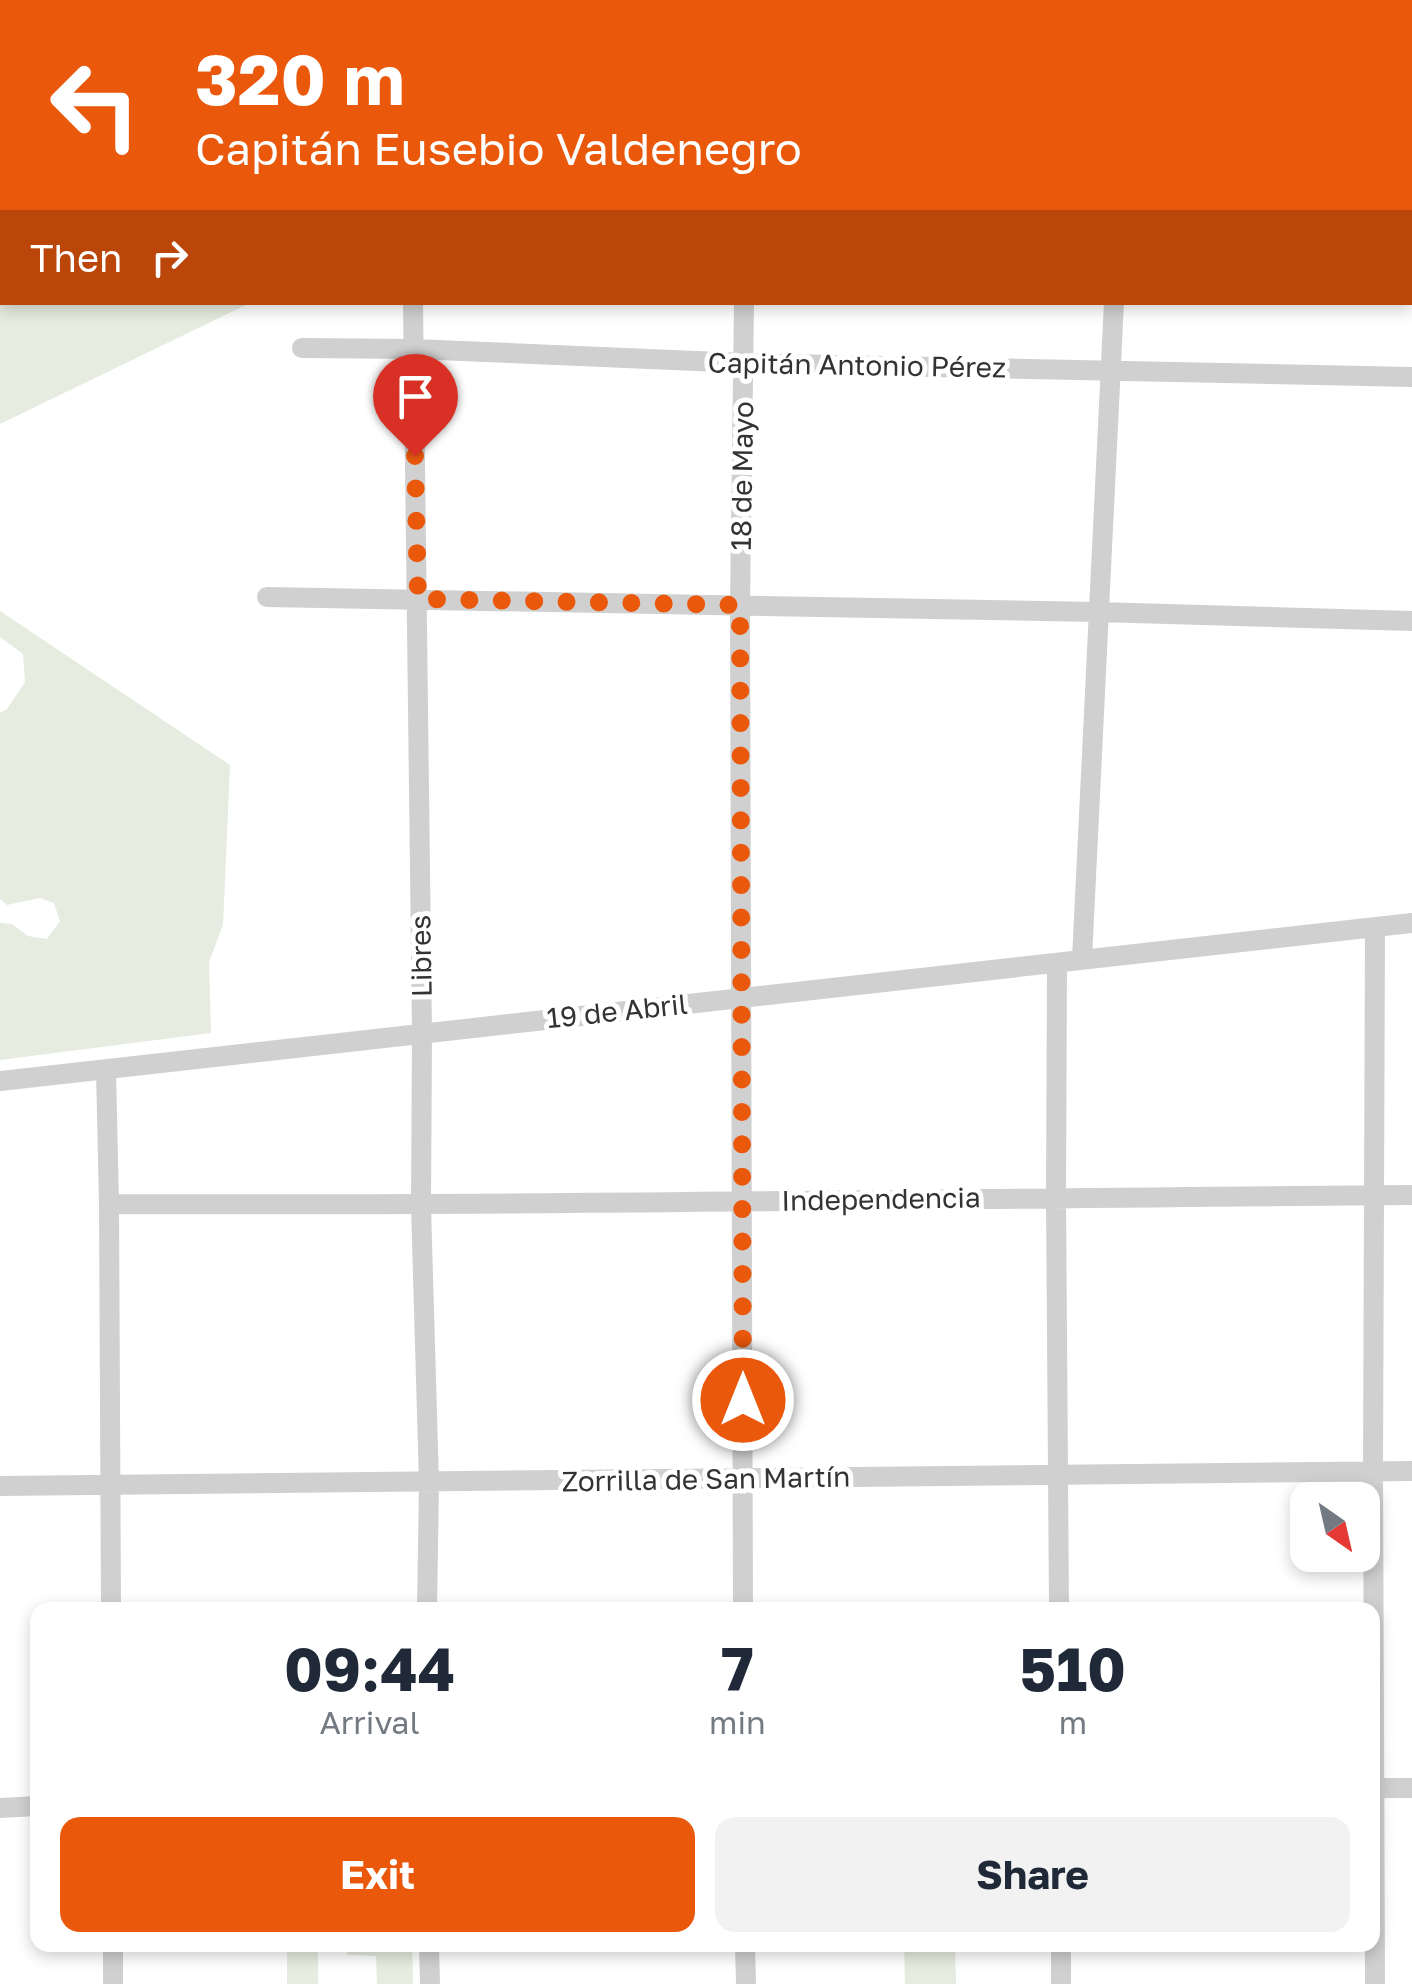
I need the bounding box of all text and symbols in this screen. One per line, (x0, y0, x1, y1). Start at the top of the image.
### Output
text: 320 m (195, 36, 405, 120)
icon: left (30, 40, 160, 170)
text: Capitán Eusebio Valdenegro (195, 121, 802, 175)
icon: right (142, 230, 197, 285)
text: Then (30, 235, 122, 280)
street label: Capitán Antonio Pérez (707, 345, 1007, 384)
pin (373, 354, 458, 457)
icon: arrive (388, 369, 443, 424)
street label: 18 de Mayo (724, 401, 759, 551)
street label: Libres (403, 915, 438, 997)
street label: 19 de Abril (545, 987, 689, 1034)
street label: Independencia (781, 1180, 981, 1217)
position arrow (691, 1348, 795, 1452)
street label: Zorrilla de San Martín (561, 1459, 851, 1498)
north arrow (1290, 1482, 1380, 1572)
map controls (1290, 1482, 1380, 1572)
text: 09:44 (284, 1632, 455, 1704)
text: 7 (721, 1632, 754, 1704)
text: 510 (1020, 1632, 1126, 1704)
text: Arrival (319, 1703, 420, 1741)
text: min (709, 1703, 766, 1741)
text: m (1059, 1703, 1087, 1741)
button: Exit (60, 1817, 695, 1932)
button: Share (715, 1817, 1350, 1932)

